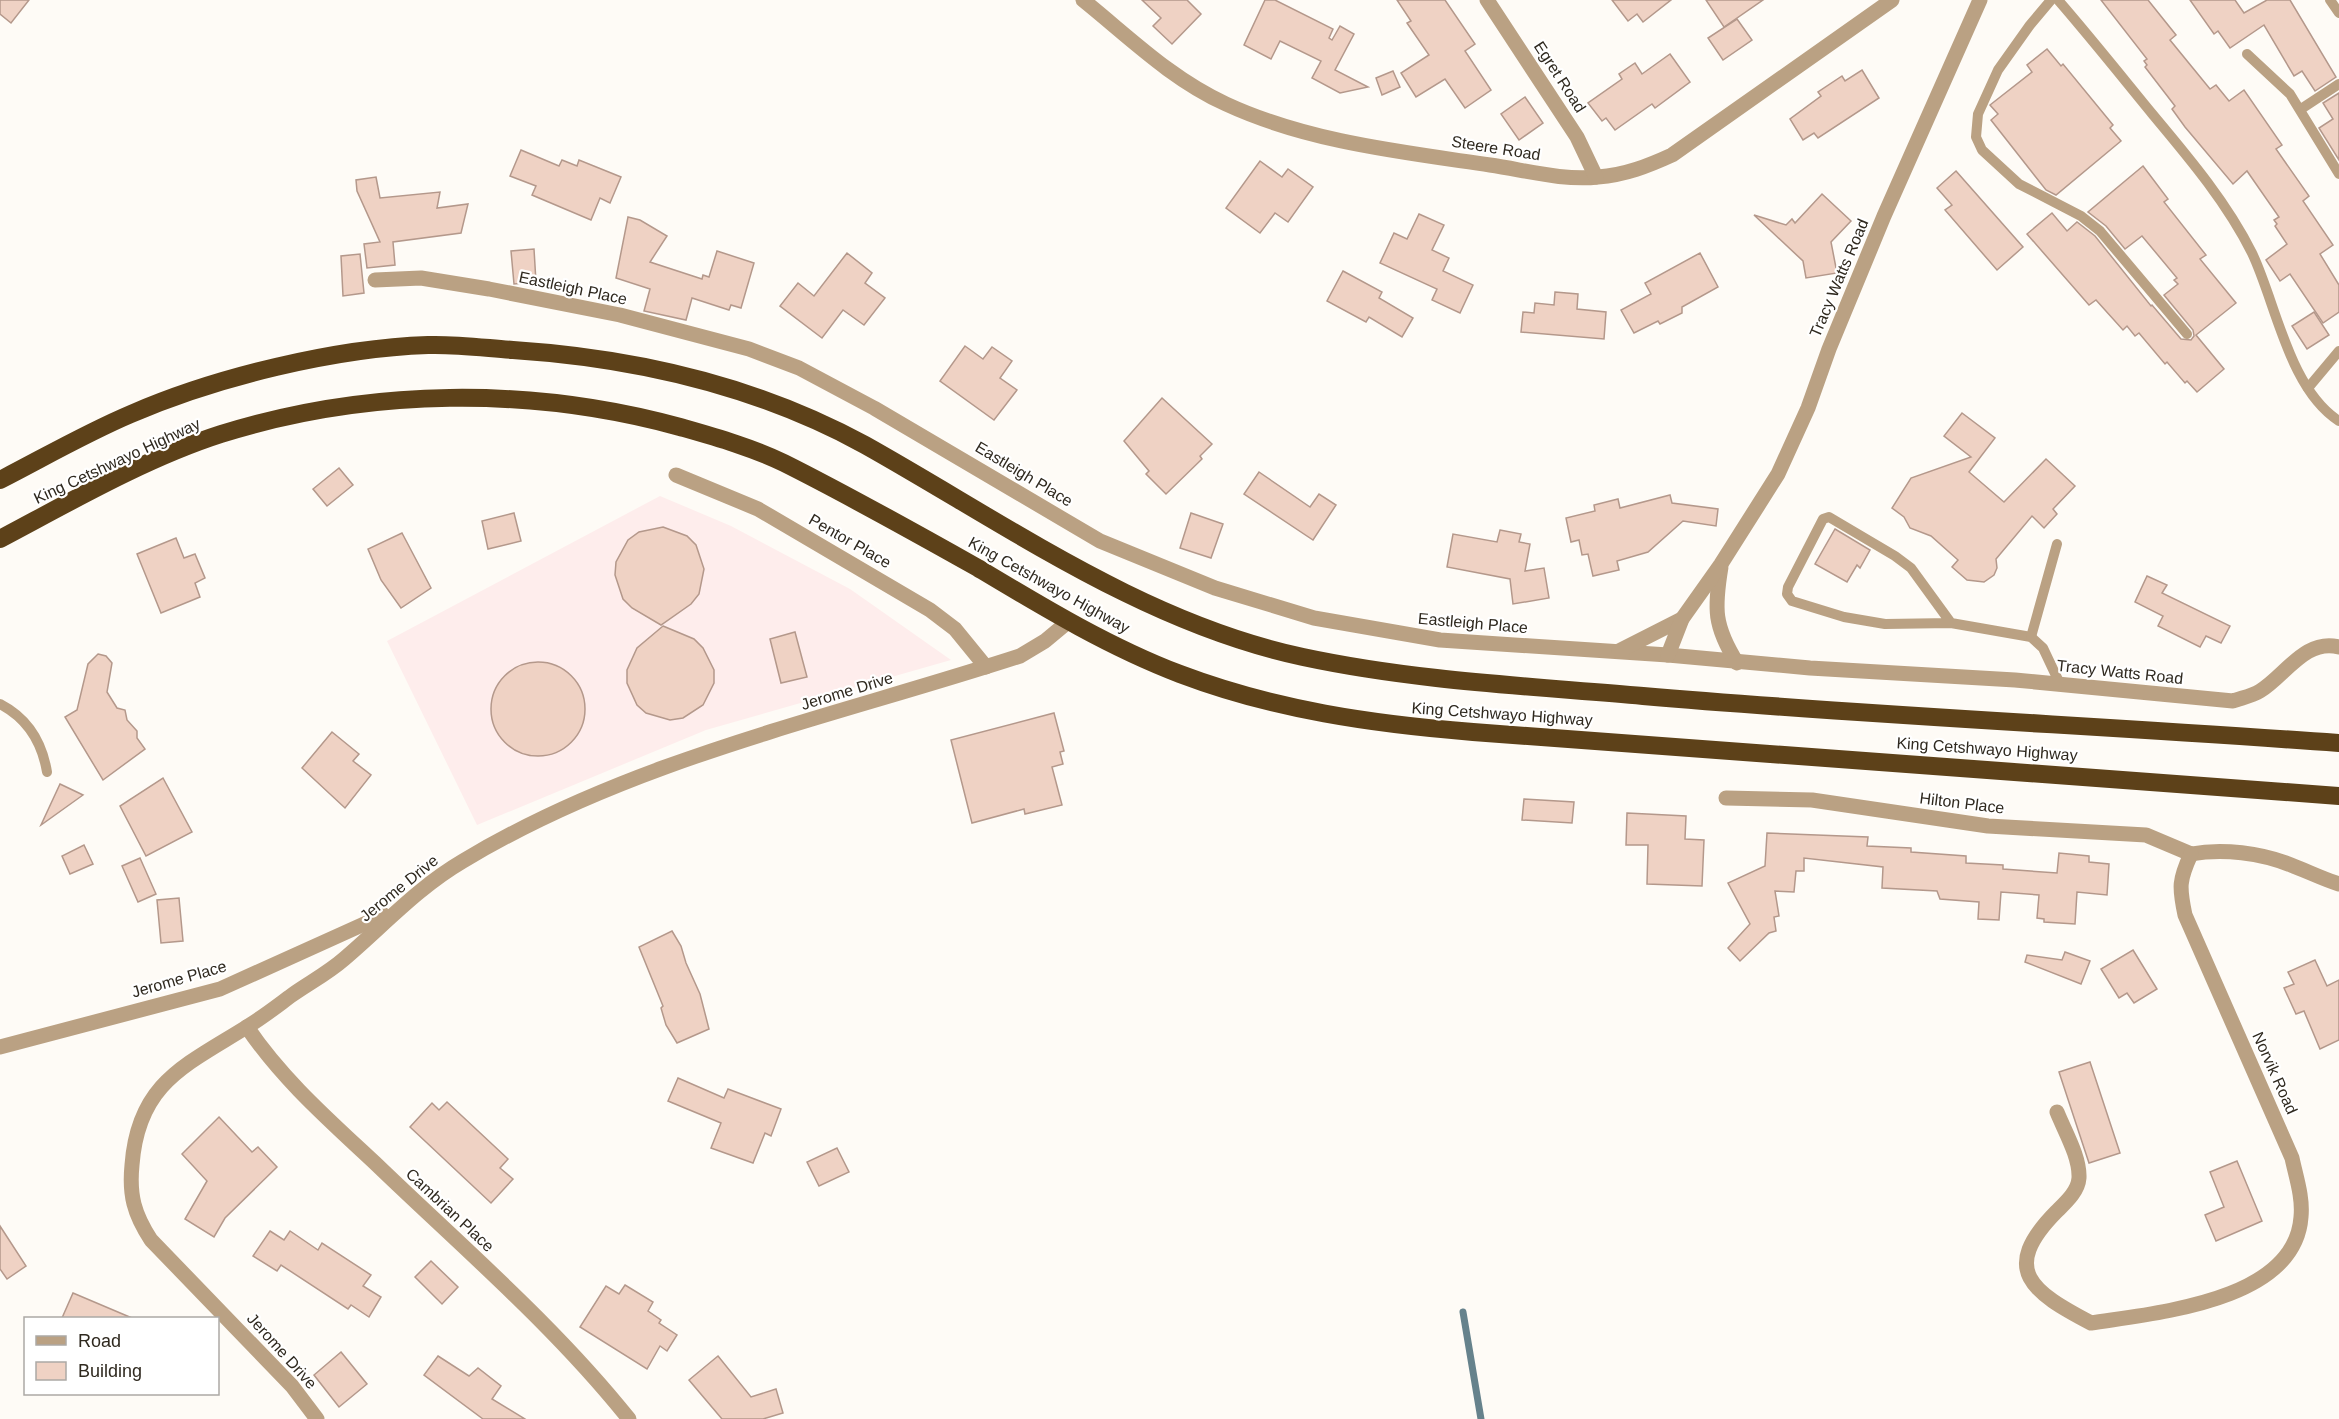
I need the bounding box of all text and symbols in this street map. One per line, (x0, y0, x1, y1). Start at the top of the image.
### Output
street label: Egret Road (1531, 38, 1589, 116)
street label: Steere Road (1450, 133, 1542, 163)
street label: Tracy Watts Road (1806, 216, 1872, 340)
street label: Eastleigh Place (517, 268, 629, 308)
street label: King Cetshwayo Highway (31, 415, 203, 507)
street label: Eastleigh Place (972, 438, 1076, 510)
street label: Pentor Place (806, 511, 894, 571)
street label: King Cetshwayo Highway (966, 534, 1132, 636)
street label: Eastleigh Place (1417, 610, 1529, 636)
street label: Tracy Watts Road (2056, 657, 2184, 687)
street label: Jerome Drive (799, 669, 895, 713)
street label: King Cetshwayo Highway (1411, 699, 1593, 729)
street label: King Cetshwayo Highway (1896, 734, 2078, 764)
street label: Hilton Place (1919, 789, 2006, 817)
street label: Jerome Drive (357, 851, 441, 925)
street label: Jerome Place (130, 957, 228, 1001)
street label: Norvik Road (2249, 1029, 2301, 1117)
street label: Cambrian Place (403, 1165, 497, 1255)
street label: Jerome Drive (244, 1310, 320, 1392)
legend (24, 1317, 219, 1395)
text: Road (78, 1331, 121, 1351)
text: Building (78, 1361, 142, 1381)

